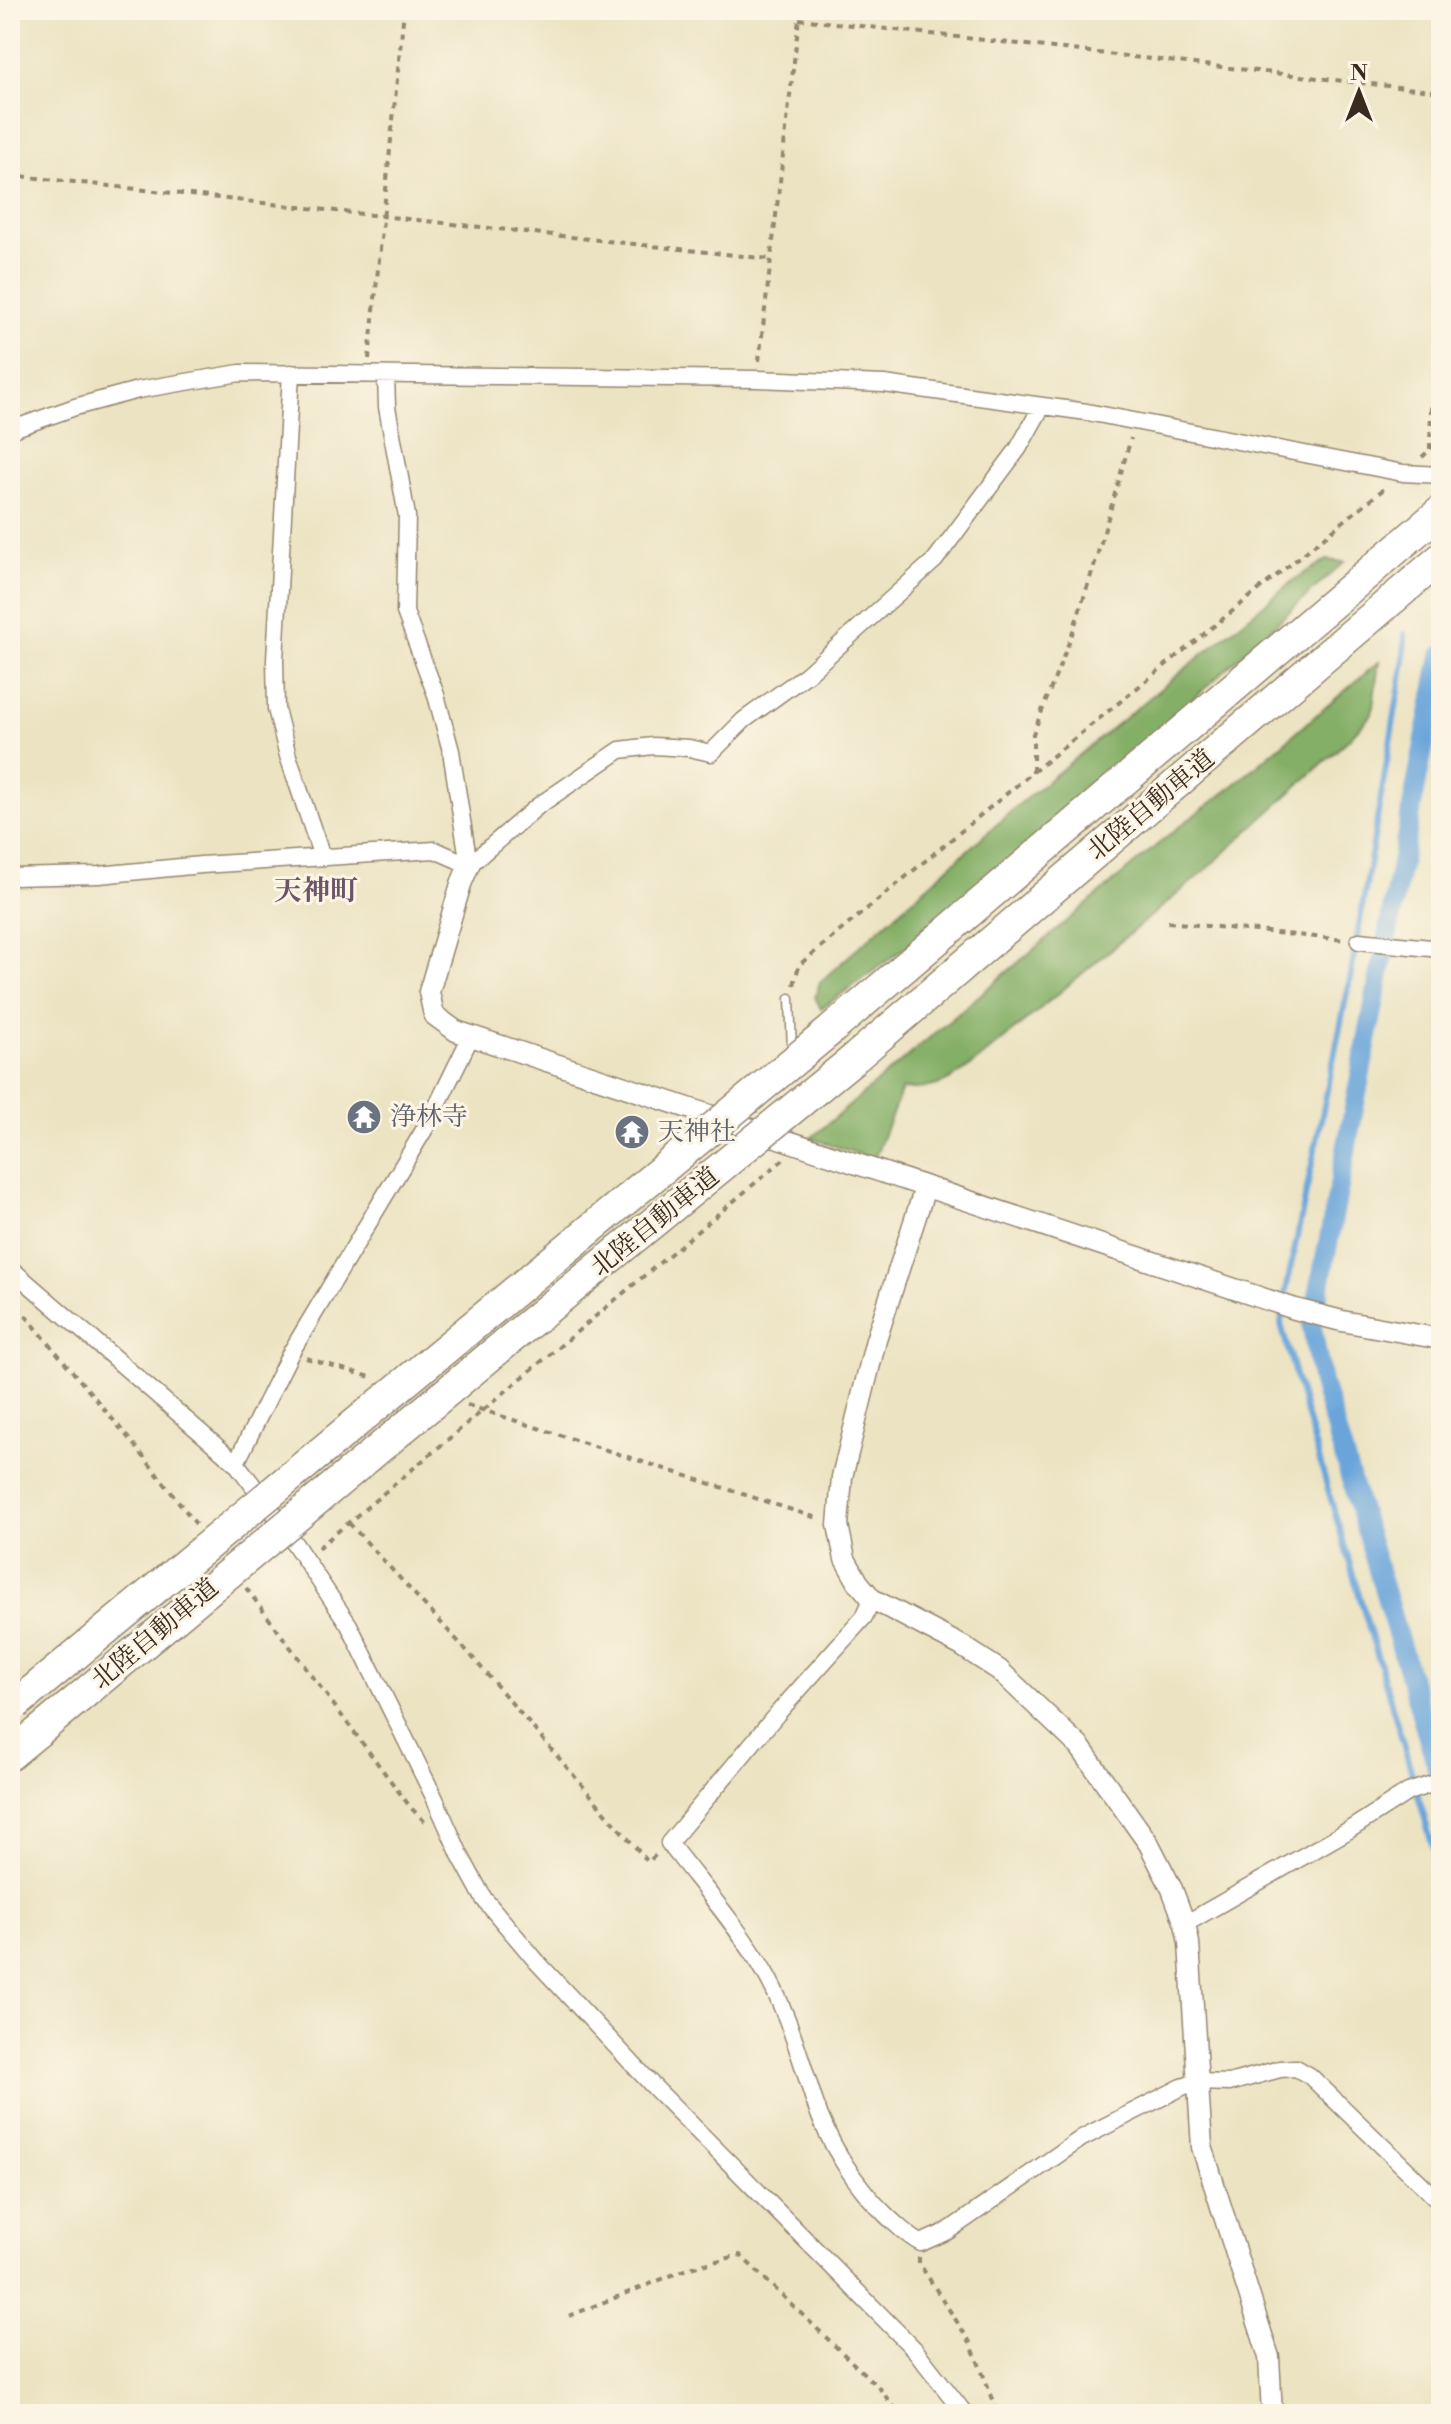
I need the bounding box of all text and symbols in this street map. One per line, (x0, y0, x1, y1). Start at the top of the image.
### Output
north arrow (1319, 52, 1399, 132)
text: N (1350, 60, 1368, 87)
street label: 北陸自動車道 (1081, 743, 1221, 867)
district label: 天神町 (274, 874, 358, 909)
temple icon: 浄林寺 (345, 1098, 383, 1136)
place label: 浄林寺 (390, 1101, 468, 1133)
temple icon: 天神社 (613, 1113, 651, 1151)
place label: 天神社 (658, 1116, 736, 1148)
street label: 北陸自動車道 (584, 1160, 726, 1284)
street label: 北陸自動車道 (85, 1572, 225, 1696)

